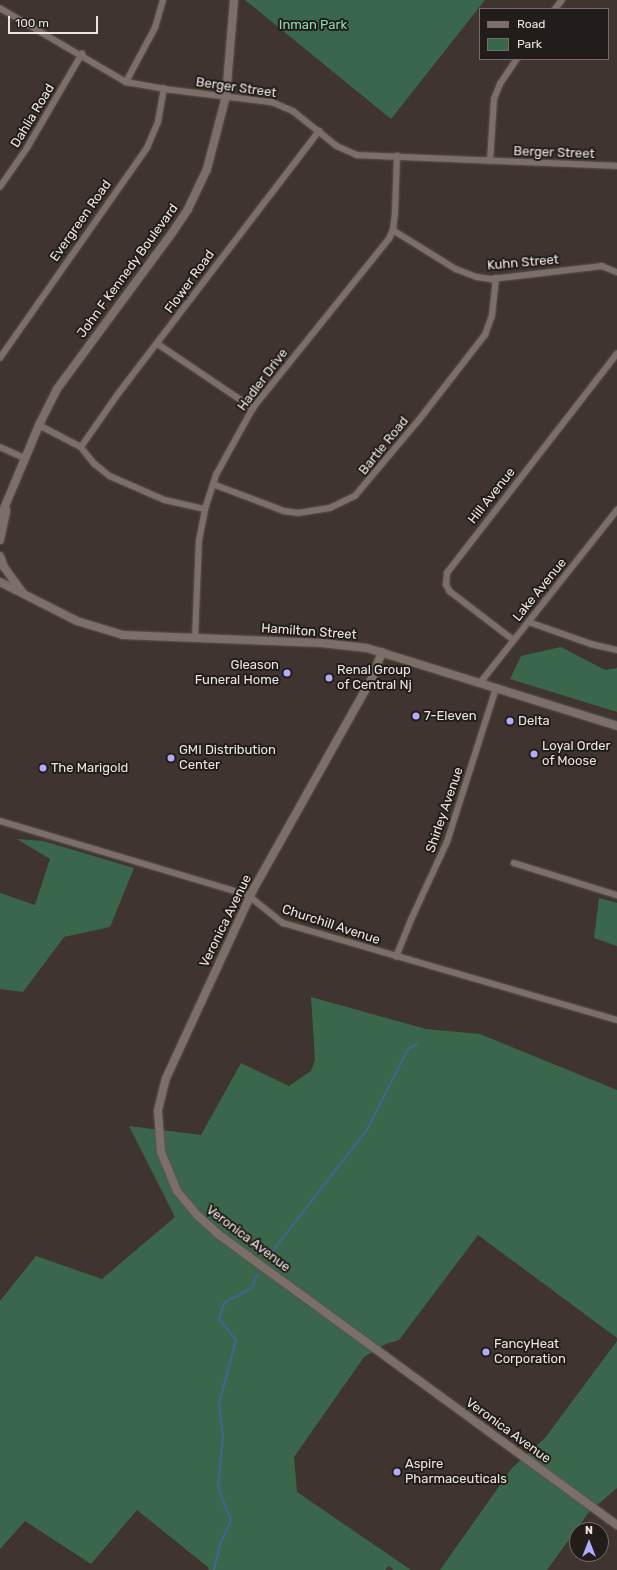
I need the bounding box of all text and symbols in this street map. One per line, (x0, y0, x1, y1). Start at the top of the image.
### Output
scale bar (10, 8, 100, 34)
legend (479, 8, 609, 60)
text: 100 m (15, 16, 49, 30)
park label: Inman Park (279, 17, 347, 33)
text: Road (517, 17, 545, 31)
text: Park (517, 37, 542, 51)
street label: Berger Street (195, 75, 277, 101)
street label: Dahlia Road (8, 81, 58, 151)
street label: Berger Street (513, 144, 595, 162)
street label: Evergreen Road (47, 177, 115, 265)
street label: John F Kennedy Boulevard (74, 201, 182, 341)
street label: Flower Road (162, 247, 218, 317)
street label: Kuhn Street (486, 252, 560, 274)
street label: Hadler Drive (234, 346, 292, 414)
street label: Bartle Road (356, 414, 412, 478)
street label: Hill Avenue (465, 465, 519, 527)
street label: Lake Avenue (510, 555, 570, 625)
street label: Hamilton Street (261, 621, 357, 643)
place label: Gleason Funeral Home (195, 658, 279, 689)
place label: Renal Group of Central Nj (337, 663, 412, 694)
marker: Gleason Funeral Home (282, 668, 292, 678)
marker: Renal Group of Central Nj (324, 673, 334, 683)
place label: 7-Eleven (424, 708, 477, 724)
marker: 7-Eleven (411, 711, 421, 721)
place label: Delta (518, 713, 550, 729)
marker: Delta (505, 716, 515, 726)
place label: Loyal Order of Moose (542, 739, 610, 770)
place label: GMI Distribution Center (179, 743, 276, 774)
marker: Loyal Order of Moose (529, 749, 539, 759)
marker: GMI Distribution Center (166, 753, 176, 763)
place label: The Marigold (51, 760, 128, 776)
marker: The Marigold (38, 763, 48, 773)
street label: Shirley Avenue (423, 765, 467, 855)
street label: Veronica Avenue (197, 872, 255, 970)
street label: Churchill Avenue (280, 902, 382, 948)
street label: Veronica Avenue (203, 1202, 293, 1276)
place label: FancyHeat Corporation (494, 1337, 566, 1368)
marker: FancyHeat Corporation (481, 1347, 491, 1357)
street label: Veronica Avenue (462, 1395, 554, 1467)
place label: Aspire Pharmaceuticals (405, 1457, 507, 1488)
marker: Aspire Pharmaceuticals (392, 1467, 402, 1477)
north arrow (569, 1522, 609, 1562)
text: N (585, 1524, 593, 1537)

